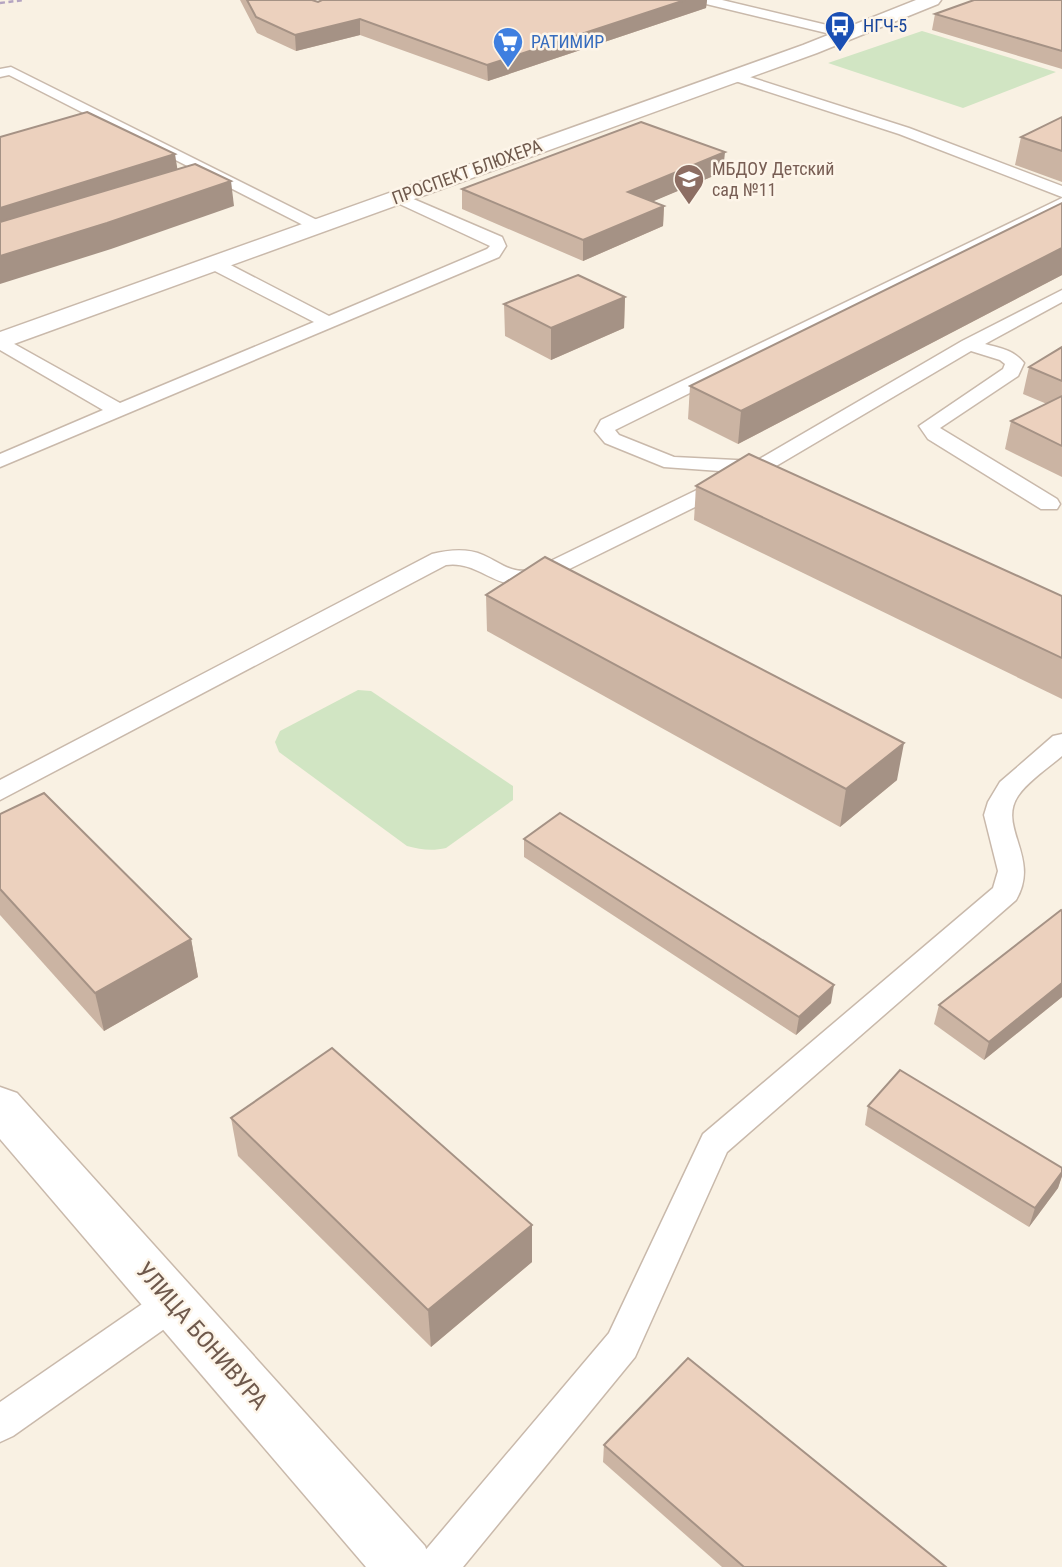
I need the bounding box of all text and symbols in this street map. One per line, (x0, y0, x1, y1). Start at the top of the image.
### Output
bus stop icon: НГЧ-5 (823, 9, 857, 53)
place label: НГЧ-5 (863, 15, 907, 36)
supermarket icon: РАТИМИР (491, 25, 525, 69)
place label: РАТИМИР (531, 31, 604, 52)
street label: ПРОСПЕКТ БЛЮХЕРА (389, 134, 545, 208)
place label: МБДОУ Детский сад №11 (712, 158, 834, 200)
school or university icon: МБДОУ Детский сад №11 (672, 162, 706, 206)
street label: УЛИЦА БОНИВУРА (130, 1257, 274, 1416)

